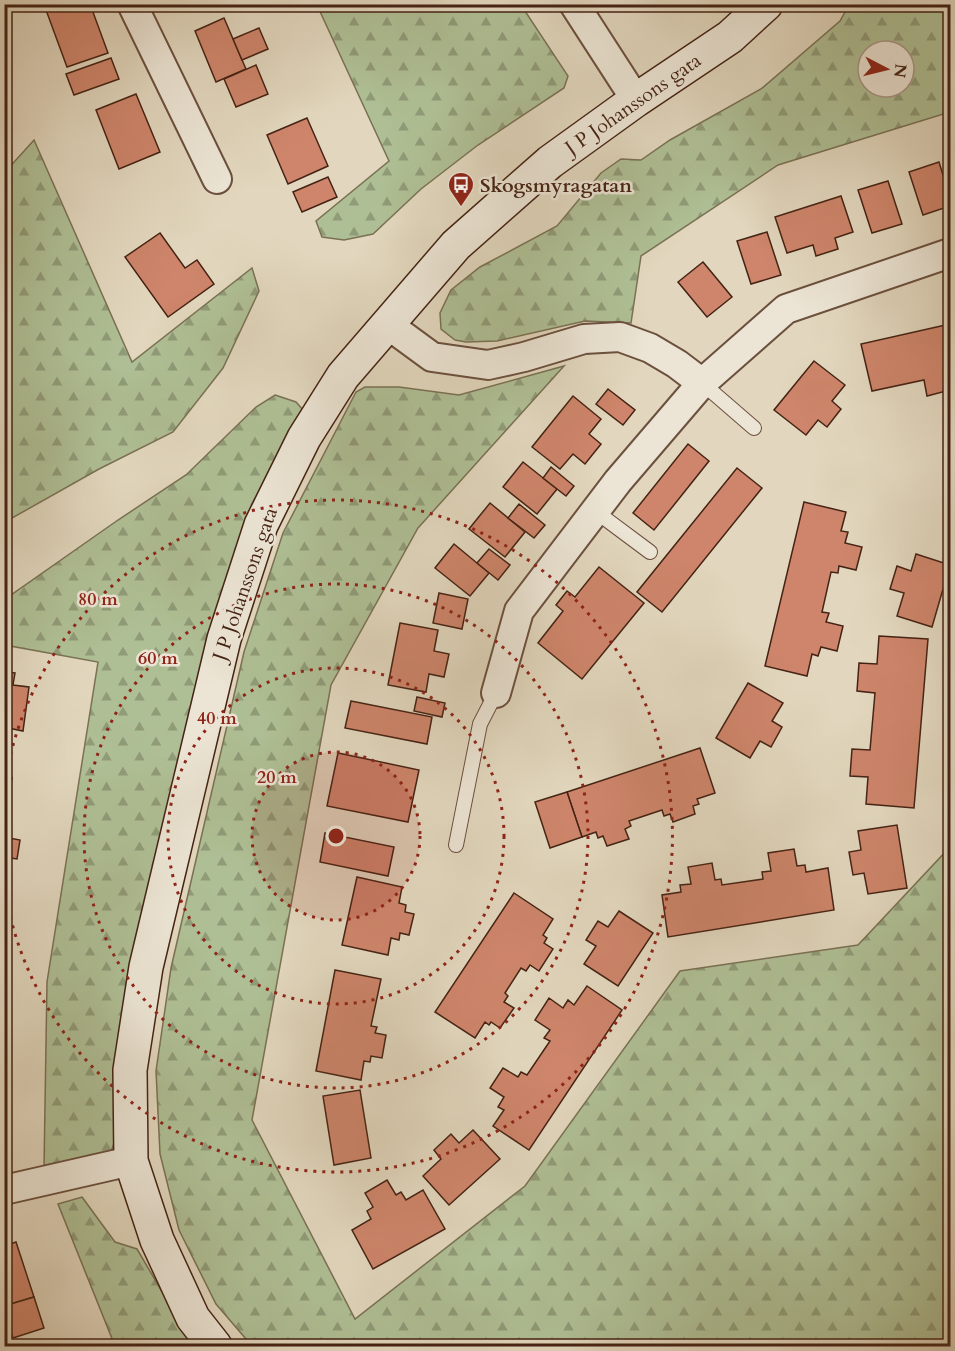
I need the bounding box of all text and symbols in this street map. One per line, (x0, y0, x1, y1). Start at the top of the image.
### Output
north arrow (856, 39, 916, 99)
street label: J P Johanssons gata (557, 47, 707, 163)
text: N (888, 62, 912, 79)
bus stop icon: Skogsmyragatan (446, 170, 476, 208)
place label: Skogsmyragatan (480, 172, 632, 199)
street label: J P Johanssons gata (205, 503, 284, 667)
text: 80 m (78, 587, 118, 612)
text: 60 m (138, 646, 178, 671)
text: 40 m (197, 706, 237, 731)
text: 20 m (257, 765, 297, 790)
centre of rings (326, 826, 346, 846)

